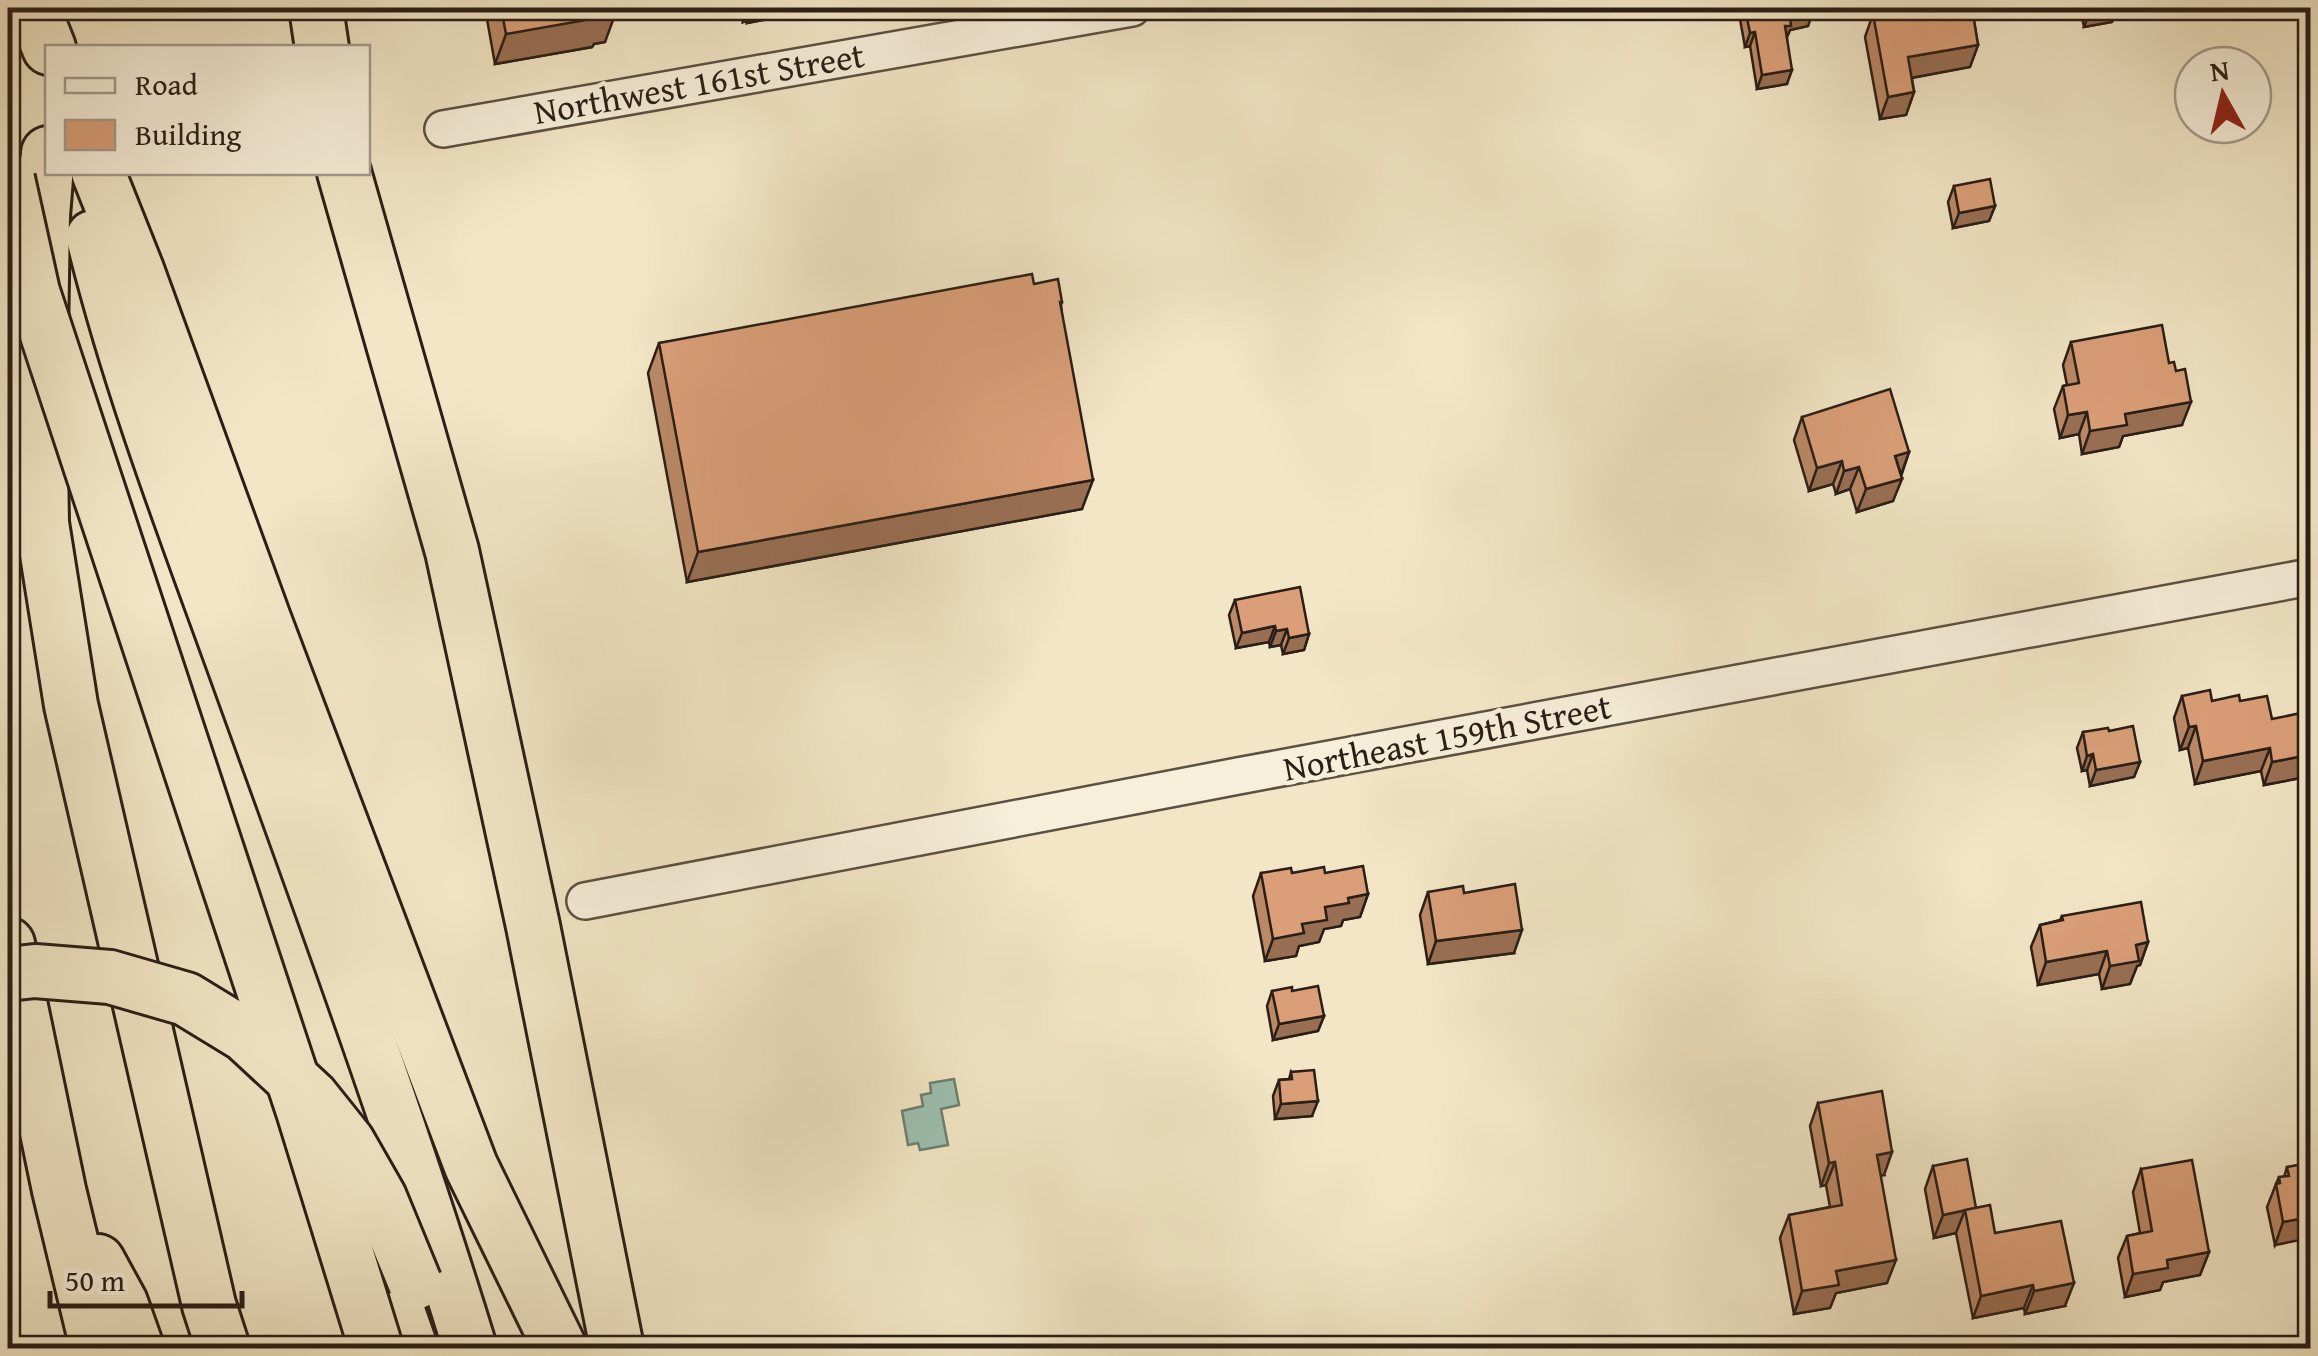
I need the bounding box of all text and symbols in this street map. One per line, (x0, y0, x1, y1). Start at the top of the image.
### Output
street label: Northwest 161st Street (530, 29, 868, 137)
legend (45, 45, 370, 175)
north arrow (2173, 45, 2273, 145)
text: N (2207, 48, 2232, 91)
text: Road (135, 62, 198, 106)
text: Building (135, 112, 241, 156)
street label: Northeast 159th Street (1279, 680, 1615, 794)
scale bar (50, 1246, 242, 1308)
text: 50 m (65, 1258, 125, 1302)

